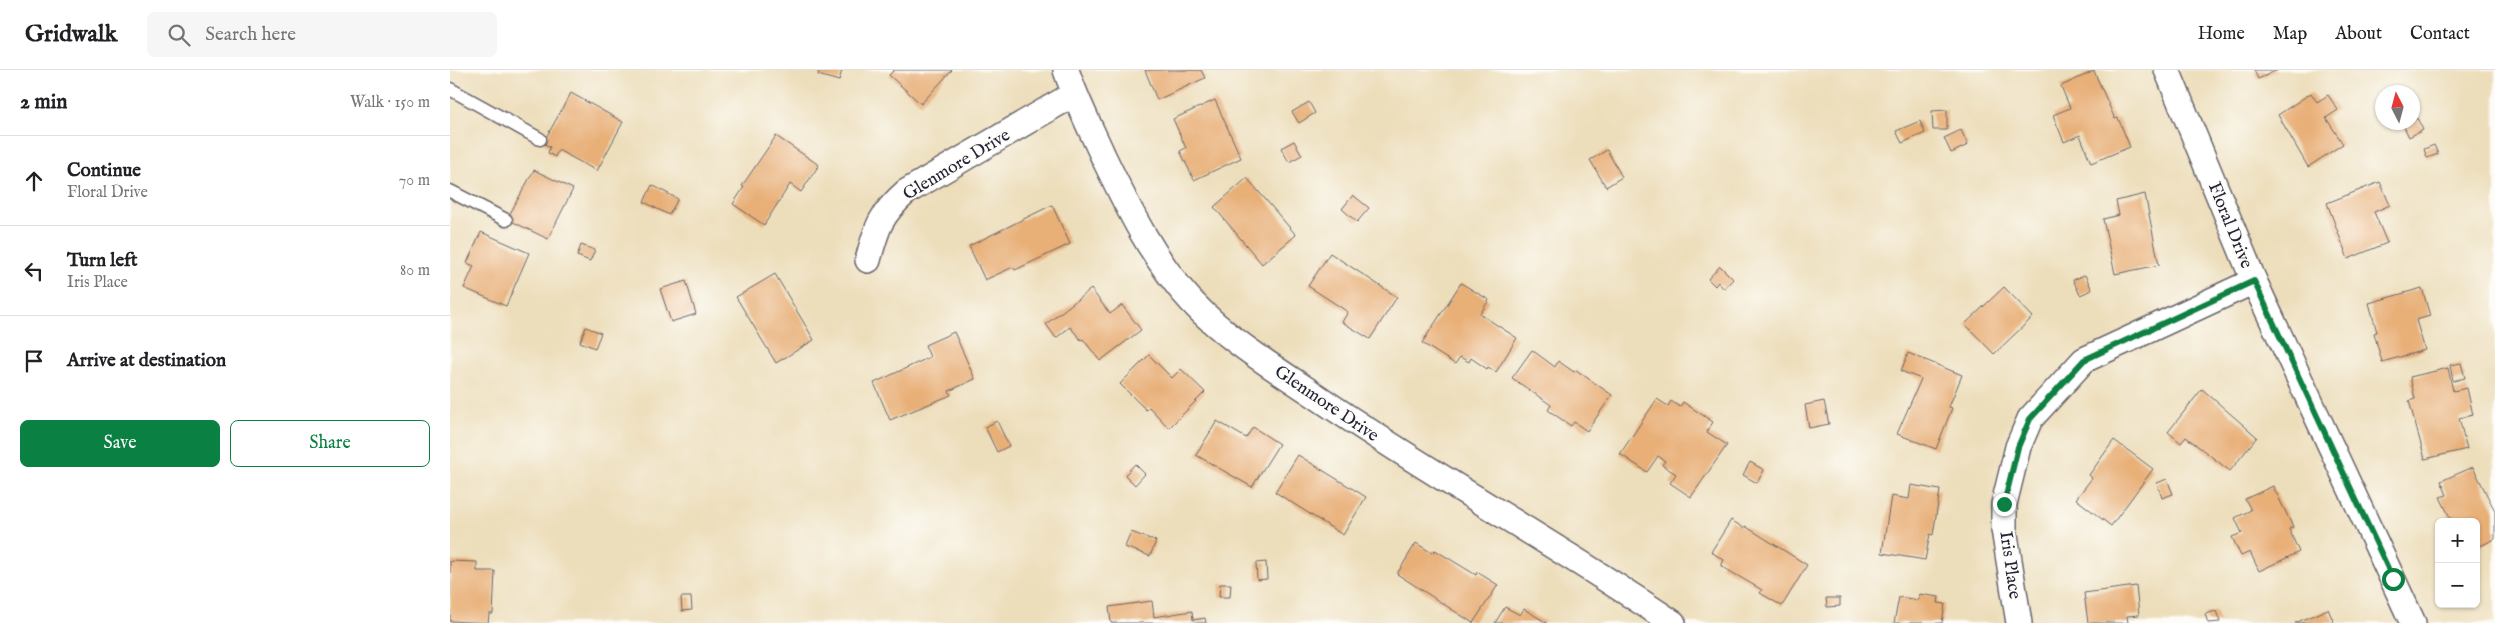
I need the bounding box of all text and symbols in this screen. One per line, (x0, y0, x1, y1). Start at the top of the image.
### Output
search box (147, 12, 497, 57)
text: Gridwalk (25, 19, 117, 50)
icon: search (165, 21, 193, 49)
text: Search here (205, 23, 296, 47)
text: Home (2198, 23, 2245, 46)
text: Map (2273, 23, 2307, 46)
text: About (2335, 23, 2382, 46)
text: Contact (2410, 23, 2470, 46)
north arrow (2375, 85, 2420, 130)
text: 2 min (20, 89, 67, 116)
text: Walk · 150 m (350, 93, 430, 113)
street label: Glenmore Drive (899, 124, 1015, 206)
text: Continue (67, 159, 141, 183)
icon: ahead (20, 167, 48, 195)
text: 70 m (399, 171, 430, 191)
street label: Floral Drive (2202, 179, 2257, 272)
text: Floral Drive (67, 183, 148, 203)
text: Turn left (67, 249, 138, 273)
icon: left (20, 257, 48, 285)
text: 80 m (400, 261, 430, 281)
text: Iris Place (67, 273, 128, 293)
icon: arrive (20, 347, 48, 375)
text: Arrive at destination (67, 349, 226, 373)
street label: Glenmore Drive (1269, 361, 1383, 448)
button: Save (20, 420, 220, 467)
button: Share (230, 420, 430, 467)
route end (1993, 493, 2016, 516)
map controls (2435, 518, 2480, 608)
button: + (2435, 518, 2480, 563)
street label: Iris Place (1993, 530, 2026, 601)
button: − (2435, 563, 2480, 608)
route start (2382, 568, 2405, 591)

